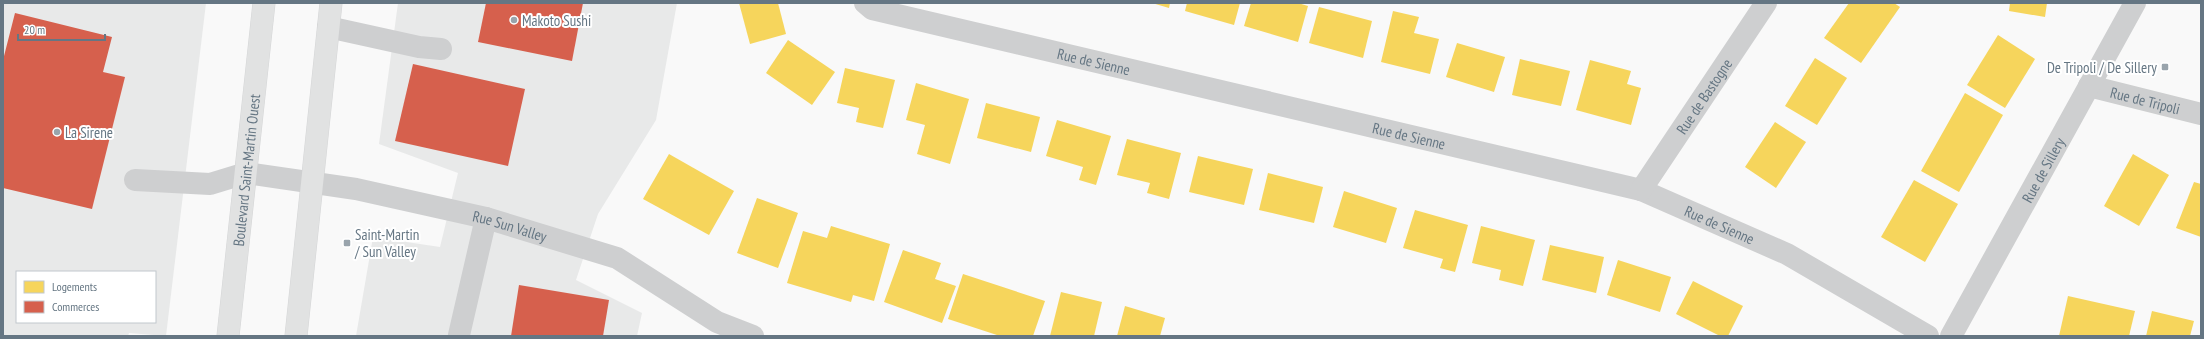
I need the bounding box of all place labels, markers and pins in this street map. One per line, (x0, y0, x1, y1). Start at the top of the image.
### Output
place label: Makoto Sushi (522, 11, 591, 30)
marker: Makoto Sushi (509, 15, 519, 25)
place label: De Tripoli / De Sillery (2047, 58, 2157, 77)
marker: De Tripoli / De Sillery (2160, 62, 2170, 72)
place label: La Sirene (65, 123, 113, 142)
marker: La Sirene (52, 127, 62, 137)
place label: Saint-Martin / Sun Valley (354, 225, 419, 261)
marker: Saint-Martin / Sun Valley (342, 238, 352, 248)

